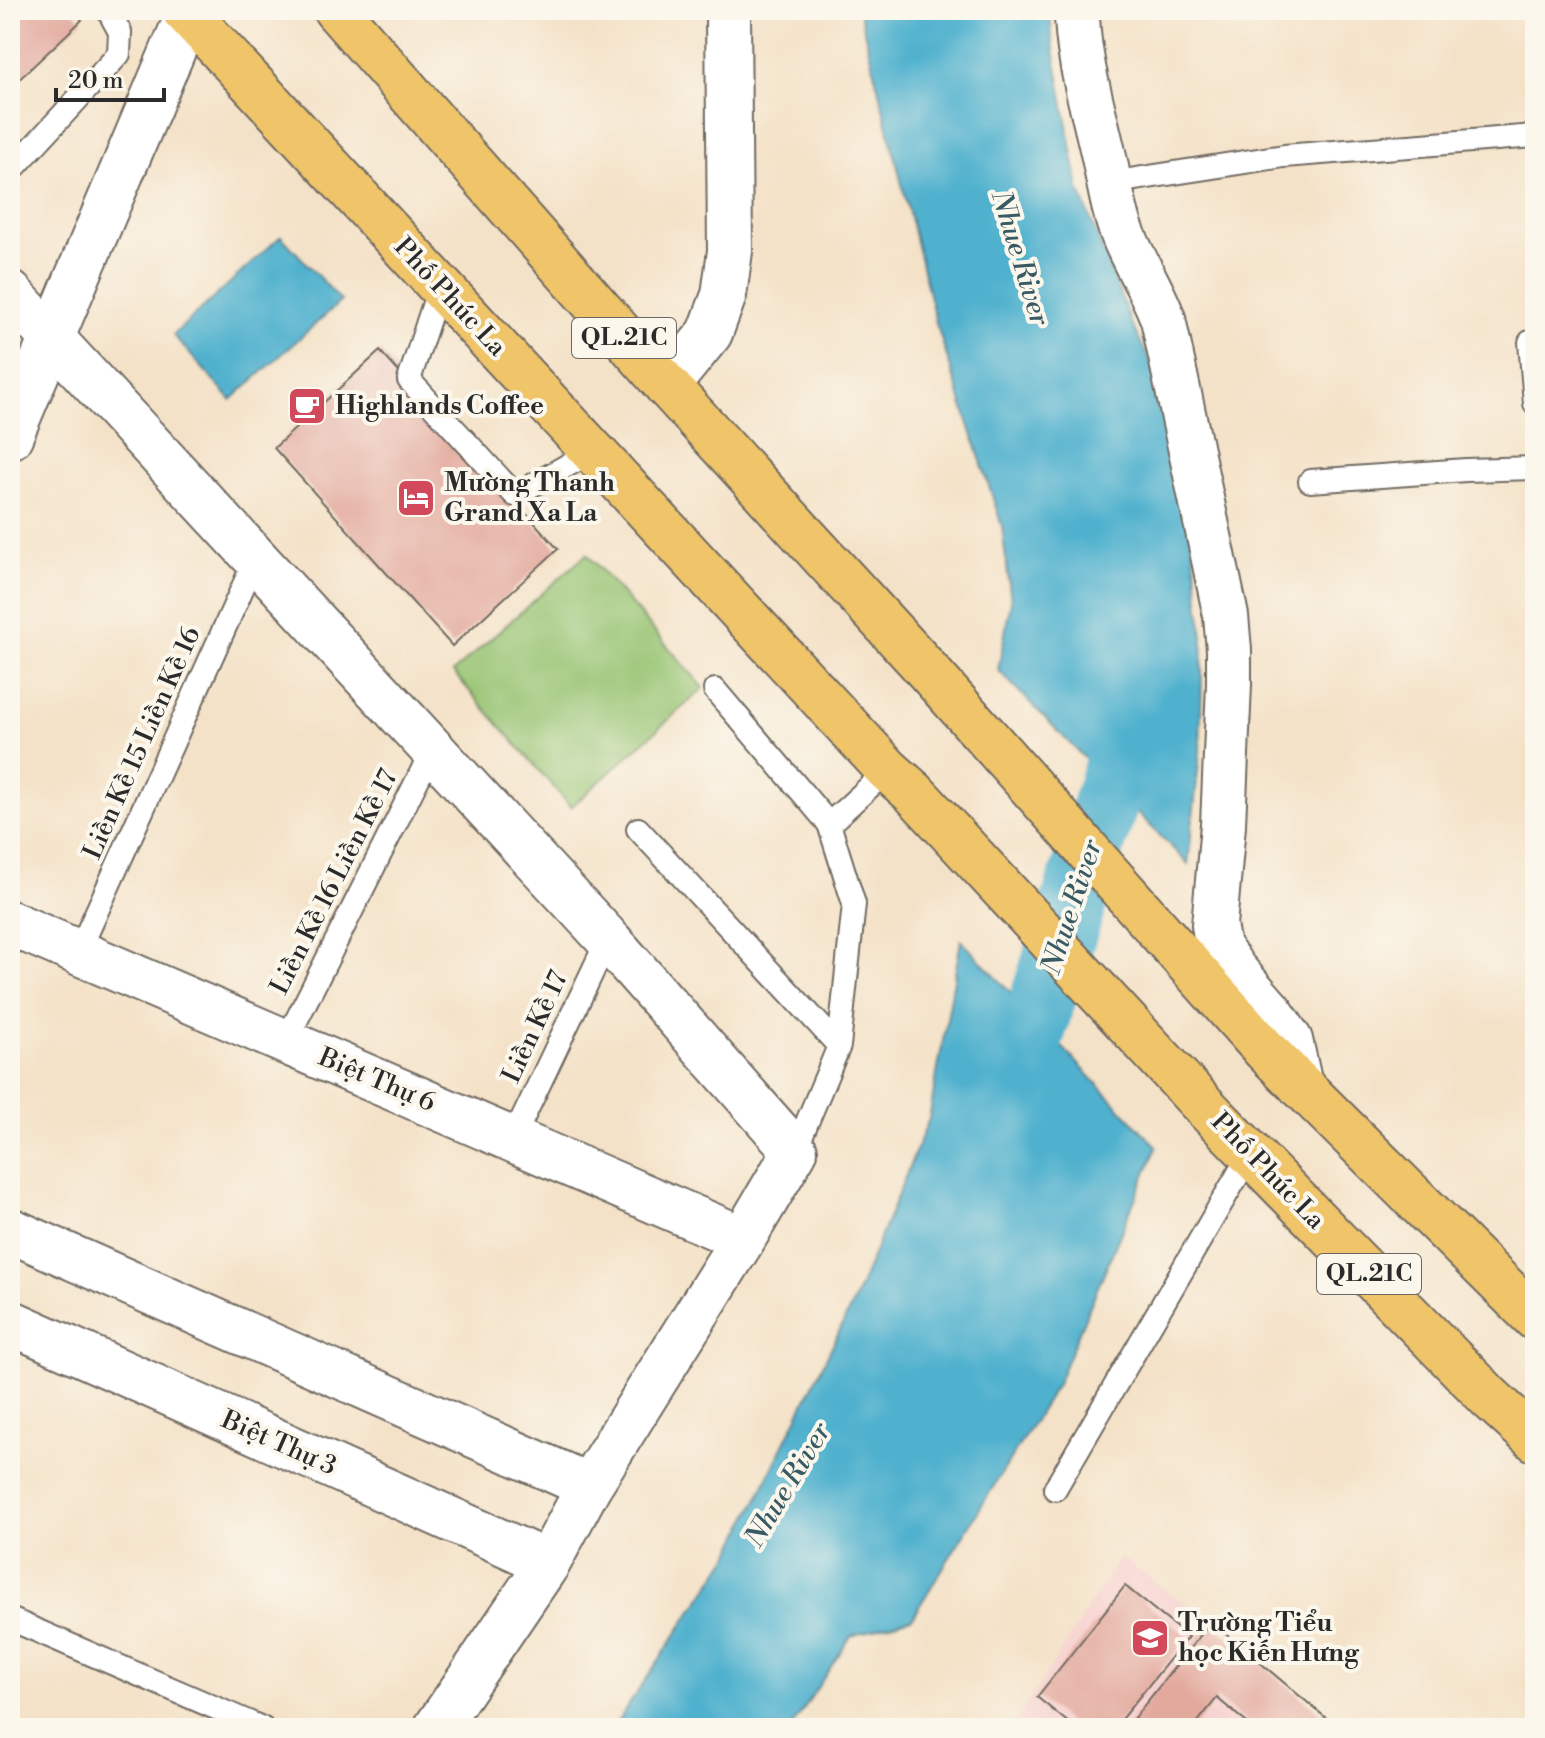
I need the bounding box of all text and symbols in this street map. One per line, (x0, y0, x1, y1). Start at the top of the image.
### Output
scale bar (56, 52, 164, 102)
text: 20 m (68, 66, 124, 96)
water label: Nhue River (983, 185, 1057, 331)
street label: Phố Phúc La (387, 231, 513, 363)
road number: QL.21C (572, 318, 676, 358)
cafe icon: Highlands Coffee (286, 385, 328, 427)
place label: Highlands Coffee (335, 390, 544, 422)
place label: Mường Thanh Grand Xa La (444, 467, 615, 529)
hotel icon: Mường Thanh Grand Xa La (395, 477, 437, 519)
street label: Liền Kề 15 Liền Kề 16 (76, 622, 208, 864)
street label: Liền Kề 16 Liền Kề 17 (263, 764, 405, 1000)
water label: Nhue River (1034, 834, 1110, 980)
street label: Liền Kề 17 (495, 966, 575, 1088)
street label: Biệt Thự 6 (313, 1041, 440, 1119)
street label: Phố Phúc La (1204, 1106, 1332, 1237)
road number: QL.21C (1317, 1254, 1421, 1294)
street label: Biệt Thự 3 (216, 1403, 341, 1483)
water label: Nhue River (737, 1415, 839, 1555)
place label: Trường Tiểu học Kiến Hưng (1178, 1607, 1360, 1669)
school or university icon: Trường Tiểu học Kiến Hưng (1129, 1617, 1171, 1659)

